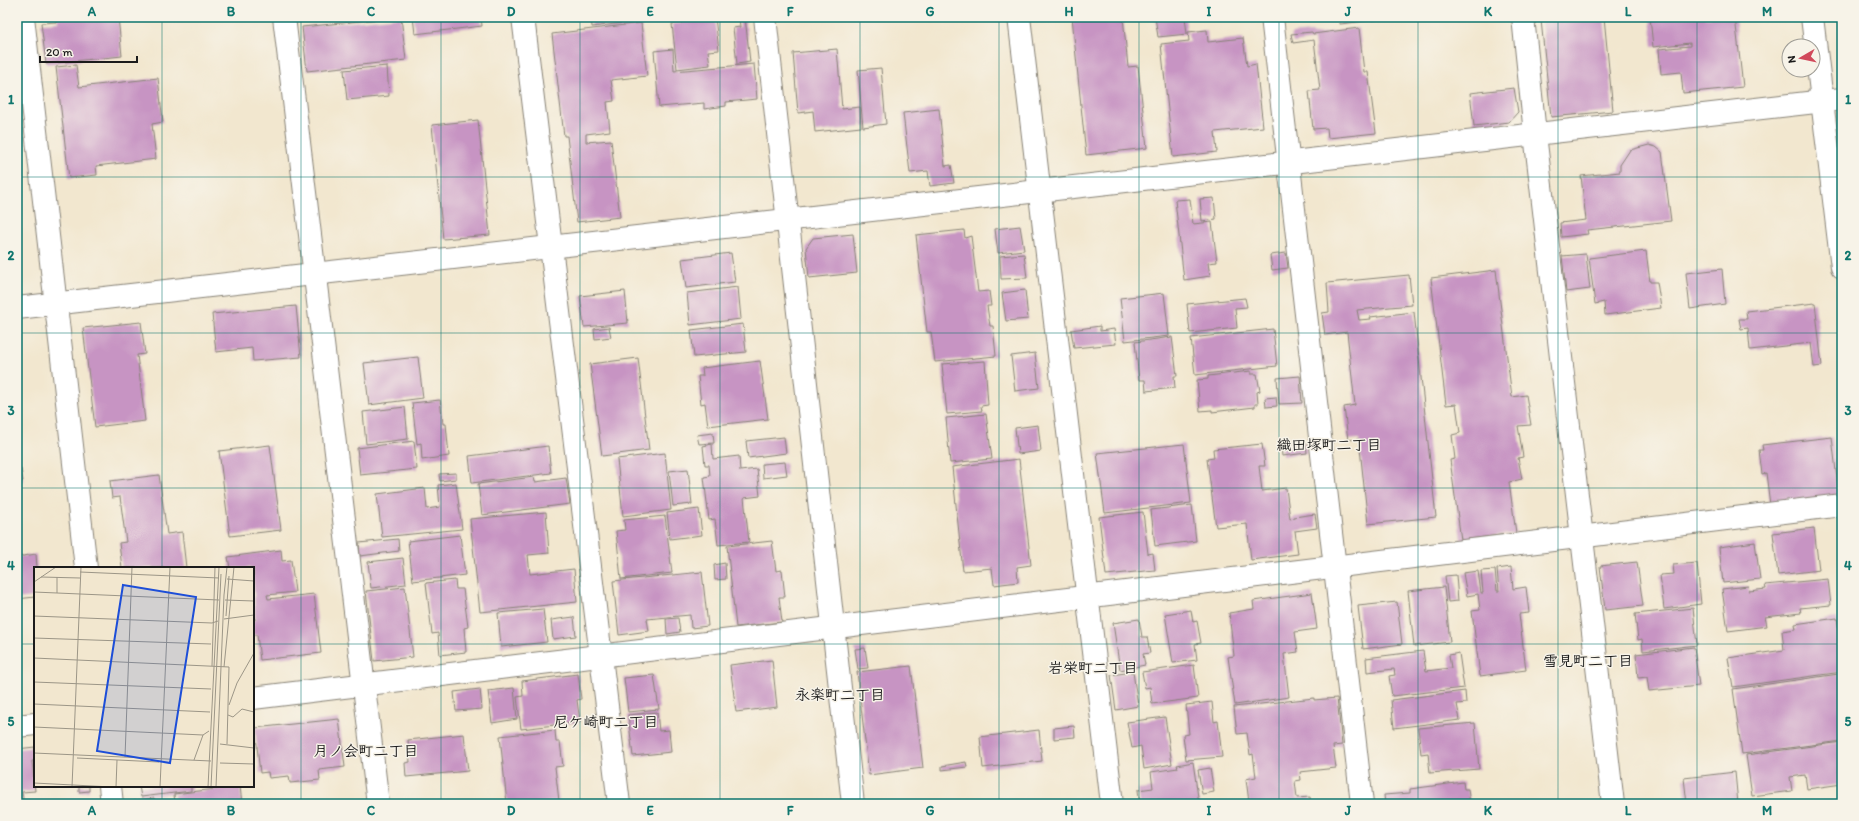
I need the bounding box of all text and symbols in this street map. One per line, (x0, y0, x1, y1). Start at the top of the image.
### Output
text: A (87, 4, 97, 19)
text: B (227, 4, 236, 19)
text: C (367, 4, 376, 19)
text: D (507, 4, 516, 19)
text: E (646, 4, 654, 19)
text: F (787, 4, 794, 19)
text: G (926, 4, 935, 19)
text: H (1065, 4, 1074, 19)
text: I (1207, 4, 1212, 19)
text: J (1344, 4, 1352, 19)
text: K (1484, 4, 1493, 19)
text: L (1625, 4, 1632, 19)
text: M (1762, 4, 1772, 19)
scale bar (40, 38, 137, 64)
north arrow (1781, 38, 1821, 78)
text: 20 m (46, 45, 73, 59)
text: N (1785, 55, 1799, 64)
text: 1 (8, 92, 14, 107)
text: 1 (1845, 92, 1851, 107)
text: 2 (8, 248, 15, 263)
text: 2 (1845, 248, 1852, 263)
text: 3 (7, 403, 15, 418)
text: 3 (1844, 403, 1852, 418)
district label: 織田塚町二丁目 (1276, 436, 1382, 454)
text: 4 (7, 558, 15, 573)
text: 4 (1844, 558, 1852, 573)
inset map (34, 567, 254, 787)
district label: 雪見町二丁目 (1543, 652, 1633, 670)
district label: 岩栄町二丁目 (1048, 659, 1138, 677)
district label: 永楽町二丁目 (795, 686, 885, 704)
district label: 尼ケ崎町二丁目 (553, 713, 659, 731)
text: 5 (8, 714, 15, 729)
text: 5 (1845, 714, 1852, 729)
district label: 月ノ会町二丁目 (313, 742, 419, 760)
text: A (87, 803, 97, 818)
text: B (227, 803, 236, 818)
text: C (367, 803, 376, 818)
text: D (507, 803, 516, 818)
text: E (646, 803, 654, 818)
text: F (787, 803, 794, 818)
text: G (926, 803, 935, 818)
text: H (1065, 803, 1074, 818)
text: I (1207, 803, 1212, 818)
text: J (1344, 803, 1352, 818)
text: K (1484, 803, 1493, 818)
text: L (1625, 803, 1632, 818)
text: M (1762, 803, 1772, 818)

